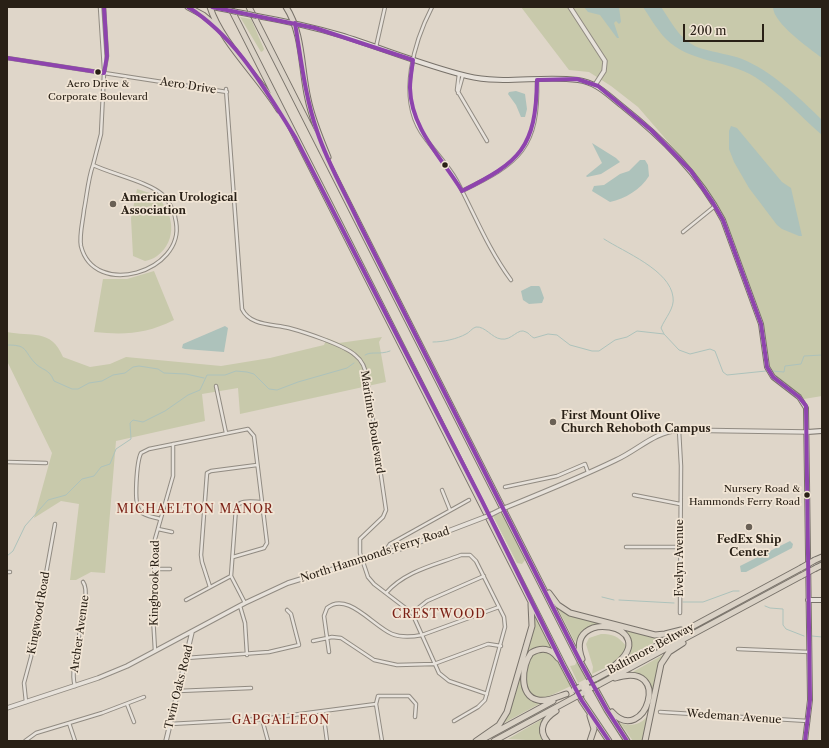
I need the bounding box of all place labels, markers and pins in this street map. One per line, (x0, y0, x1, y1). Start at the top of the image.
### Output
marker: Aero Drive & Corporate Boulevard (93, 67, 103, 77)
place label: Aero Drive & Corporate Boulevard (48, 78, 148, 102)
unlabelled marker (440, 160, 450, 170)
place label: American Urological Association (121, 191, 237, 217)
marker: American Urological Association (108, 199, 118, 209)
place label: First Mount Olive Church Rehoboth Campus (561, 409, 711, 435)
marker: First Mount Olive Church Rehoboth Campus (548, 417, 558, 427)
place label: Nursery Road & Hammonds Ferry Road (689, 483, 800, 506)
marker: Nursery Road & Hammonds Ferry Road (802, 490, 812, 500)
marker: FedEx Ship Center (744, 522, 754, 532)
place label: FedEx Ship Center (717, 533, 781, 559)

